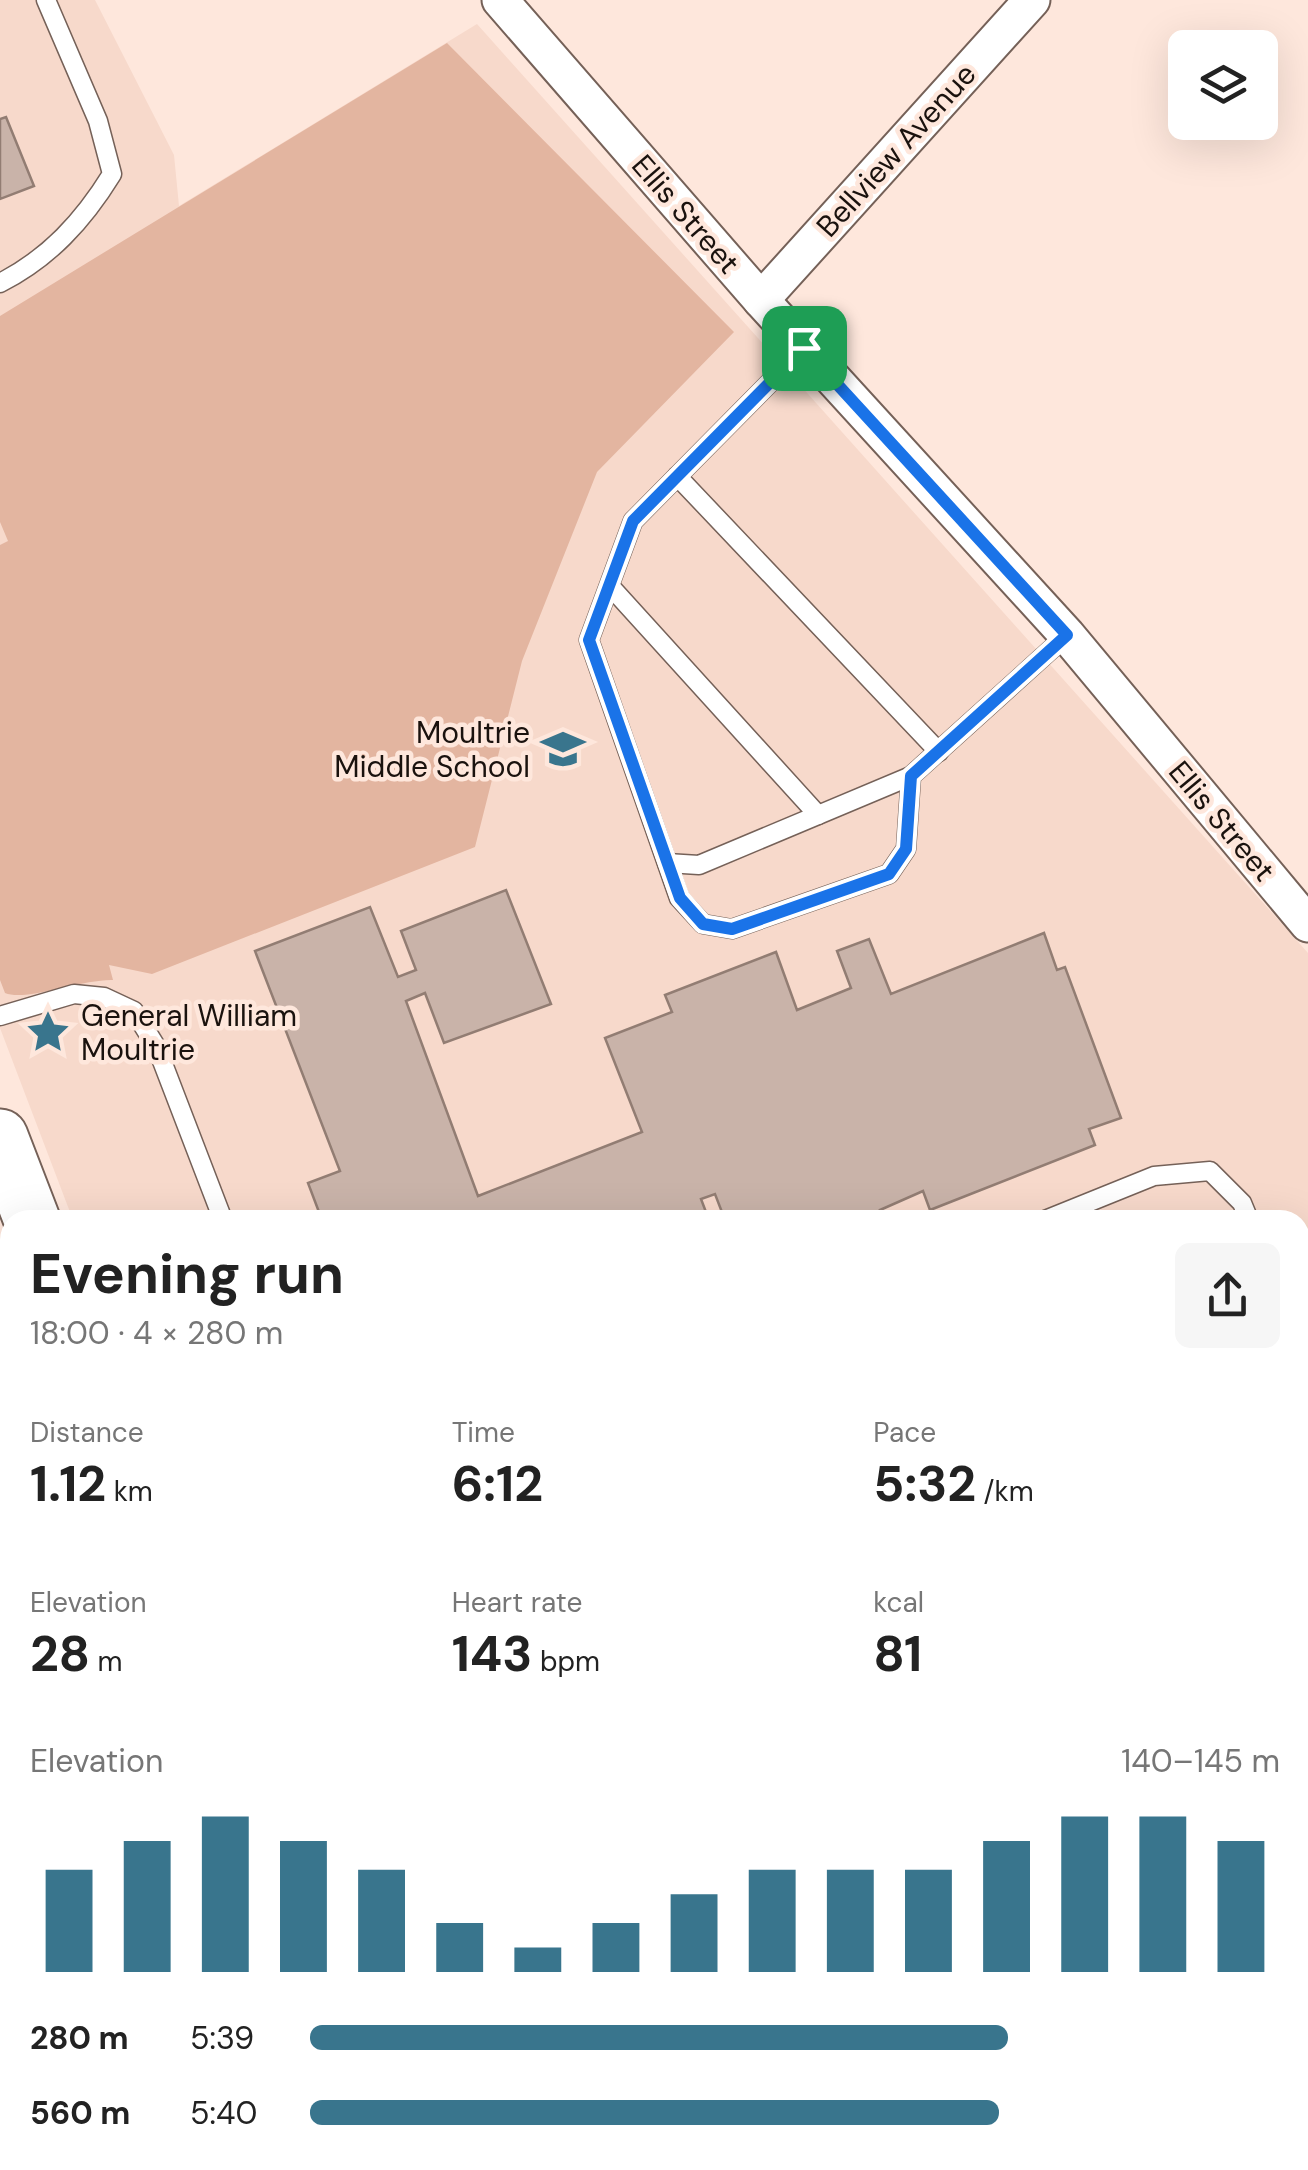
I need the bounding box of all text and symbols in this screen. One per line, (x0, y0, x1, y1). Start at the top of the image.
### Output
map controls (1168, 30, 1278, 140)
button: layers (1168, 30, 1278, 140)
street label: Bellview Avenue (808, 55, 984, 245)
street label: Ellis Street (624, 146, 748, 282)
pin (762, 306, 847, 391)
icon: arrive (777, 321, 832, 376)
place label: Moultrie Middle School (334, 713, 530, 786)
school or university icon: Moultrie Middle School (539, 725, 587, 773)
street label: Ellis Street (1160, 753, 1284, 889)
place label: General William Moultrie (81, 996, 297, 1069)
place icon: General William Moultrie (24, 1008, 72, 1056)
text: Evening run (30, 1238, 344, 1310)
button: share (1175, 1243, 1280, 1348)
text: 18:00 · 4 × 280 m (30, 1312, 283, 1354)
text: Distance (30, 1414, 144, 1451)
text: Time (452, 1414, 515, 1451)
text: Pace (873, 1414, 936, 1451)
text: 1.12 (30, 1451, 106, 1517)
text: 6:12 (452, 1451, 543, 1517)
text: 5:32 (873, 1451, 976, 1517)
text: km (106, 1473, 153, 1510)
text: /km (976, 1473, 1034, 1510)
text: Elevation (30, 1584, 147, 1621)
text: Heart rate (452, 1584, 582, 1621)
text: kcal (873, 1584, 924, 1621)
text: 28 (30, 1621, 90, 1687)
text: 143 (452, 1621, 533, 1687)
text: 81 (873, 1621, 922, 1687)
text: m (90, 1643, 123, 1680)
text: bpm (533, 1643, 600, 1680)
text: Elevation (30, 1740, 163, 1782)
text: 140–145 m (1121, 1740, 1280, 1782)
text: 280 m (30, 2017, 129, 2059)
text: 5:39 (190, 2017, 254, 2059)
text: 560 m (30, 2092, 130, 2134)
text: 5:40 (190, 2092, 257, 2134)

